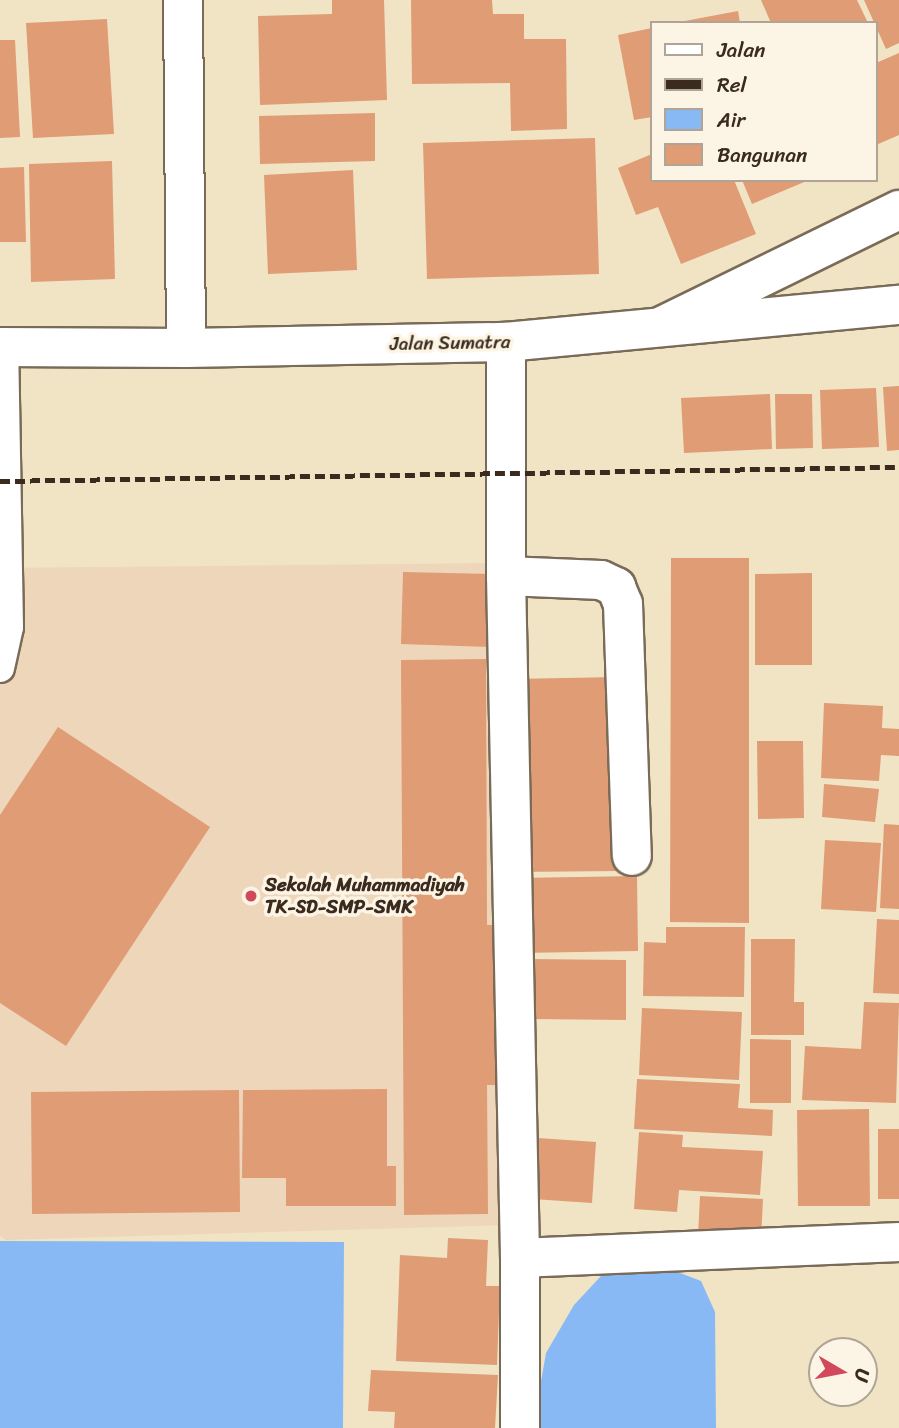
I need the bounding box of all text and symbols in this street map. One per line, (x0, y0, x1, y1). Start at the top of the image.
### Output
legend (650, 21, 878, 182)
text: Jalan (717, 31, 765, 69)
text: Rel (717, 66, 747, 104)
text: Air (717, 101, 745, 139)
text: Bangunan (717, 136, 807, 174)
street label: Jalan Sumatra (390, 331, 510, 355)
place label: Sekolah Muhammadiyah TK-SD-SMP-SMK (265, 874, 465, 918)
marker: Sekolah Muhammadiyah TK-SD-SMP-SMK (243, 888, 259, 904)
north arrow (808, 1337, 878, 1407)
text: U (845, 1366, 880, 1384)

